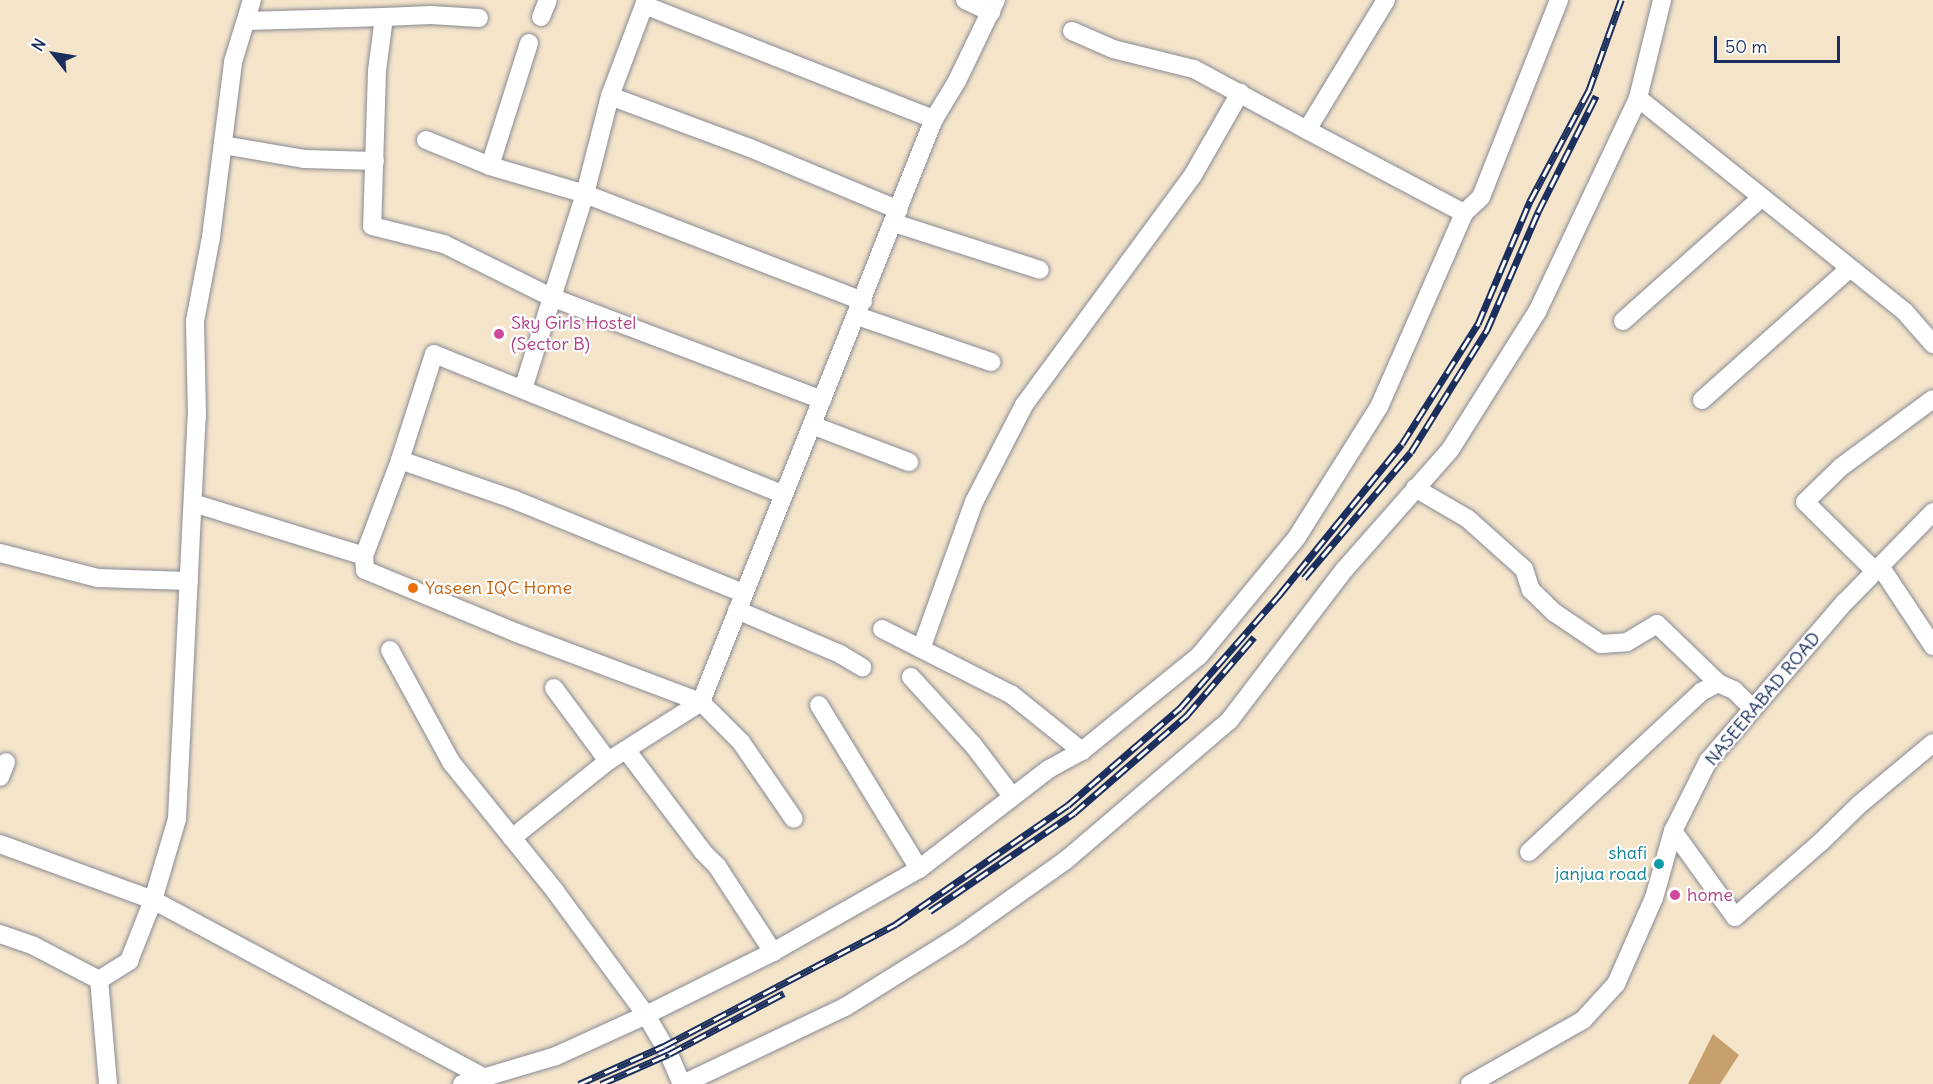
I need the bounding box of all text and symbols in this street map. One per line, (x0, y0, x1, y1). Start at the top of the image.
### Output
north arrow (24, 24, 84, 84)
scale bar (1717, 24, 1843, 62)
text: N (27, 35, 50, 55)
text: 50 m (1725, 35, 1767, 58)
place label: Sky Girls Hostel (Sector B) (511, 313, 636, 356)
marker: Sky Girls Hostel (Sector B) (492, 327, 506, 341)
place label: Yaseen IQC Home (425, 577, 572, 599)
marker: Yaseen IQC Home (406, 581, 420, 595)
street label: NASEERABAD ROAD (1701, 628, 1825, 770)
place label: shafi janjua road (1555, 843, 1647, 886)
marker: shafi janjua road (1652, 857, 1666, 871)
place label: home (1687, 884, 1733, 906)
marker: home (1668, 888, 1682, 902)

